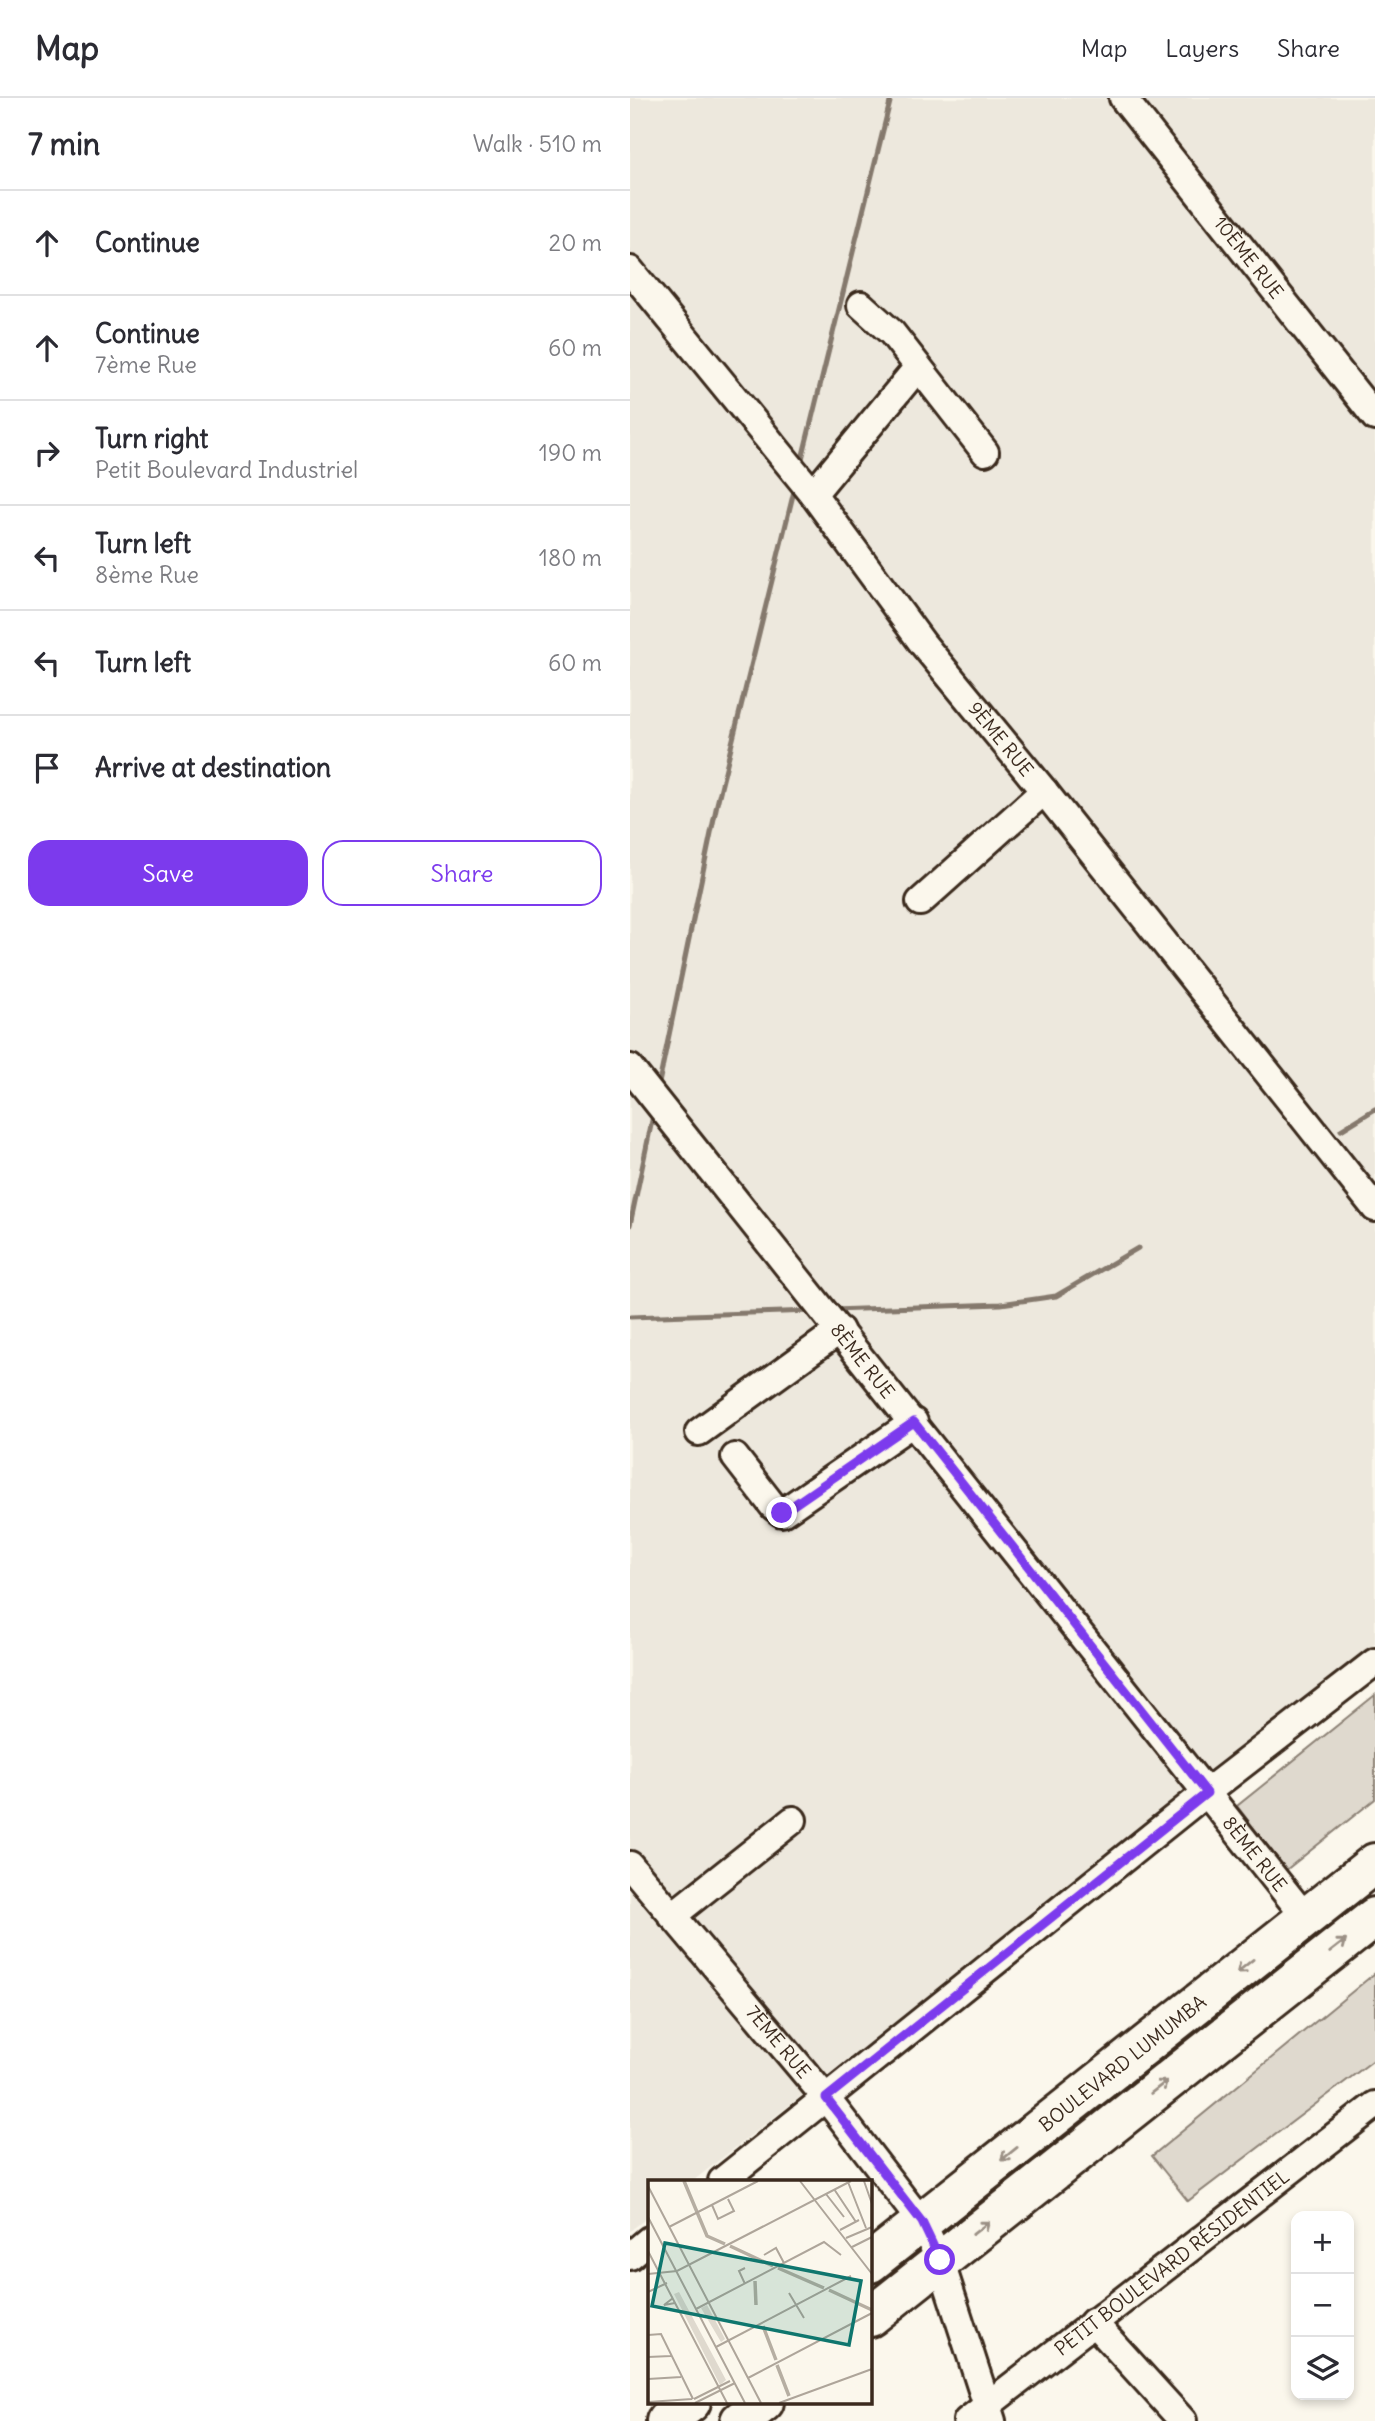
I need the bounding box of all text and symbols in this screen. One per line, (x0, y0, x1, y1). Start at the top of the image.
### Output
text: Map (35, 27, 99, 69)
text: Map (1081, 33, 1127, 63)
text: Layers (1165, 33, 1239, 63)
text: Share (1277, 33, 1340, 63)
text: 7 min (28, 125, 100, 163)
text: Walk · 510 m (473, 129, 602, 158)
street label: 10ÈME RUE (1209, 211, 1289, 303)
icon: ahead (28, 224, 66, 262)
text: Continue (95, 226, 200, 259)
text: 20 m (549, 228, 602, 257)
text: Continue (95, 317, 200, 350)
icon: ahead (28, 329, 66, 367)
text: 60 m (548, 333, 602, 362)
text: 7ème Rue (95, 350, 197, 379)
text: Turn right (95, 422, 208, 455)
icon: right (28, 434, 66, 472)
text: 190 m (539, 438, 602, 467)
text: Petit Boulevard Industriel (95, 455, 358, 484)
text: Turn left (95, 527, 191, 560)
icon: left (28, 539, 66, 577)
text: 180 m (539, 543, 602, 572)
text: 8ème Rue (95, 560, 199, 589)
icon: left (28, 644, 66, 682)
text: Turn left (95, 646, 191, 679)
text: 60 m (548, 648, 602, 677)
street label: 9ÈME RUE (963, 697, 1039, 781)
icon: arrive (28, 749, 66, 787)
text: Arrive at destination (95, 751, 331, 784)
button: Save (28, 840, 308, 906)
button: Share (322, 840, 602, 906)
street label: 8ÈME RUE (826, 1318, 900, 1403)
route end (766, 1497, 797, 1528)
street label: 8ÈME RUE (1218, 1811, 1292, 1896)
one-way arrow (1328, 1939, 1346, 1954)
one-way arrow (1236, 1958, 1254, 1974)
street label: BOULEVARD LUMUMBA (1034, 1990, 1211, 2137)
street label: 7ÈME RUE (741, 2000, 816, 2083)
one-way arrow (1150, 2080, 1168, 2095)
one-way arrow (1001, 2146, 1019, 2161)
street label: PETIT BOULEVARD RÉSIDENTIEL (1050, 2164, 1294, 2361)
inset map (648, 2180, 872, 2404)
map controls (1291, 2211, 1354, 2400)
button: + (1291, 2211, 1354, 2274)
one-way arrow (971, 2221, 989, 2236)
route start (924, 2244, 955, 2275)
button: − (1291, 2274, 1354, 2337)
button: layers (1291, 2337, 1354, 2400)

